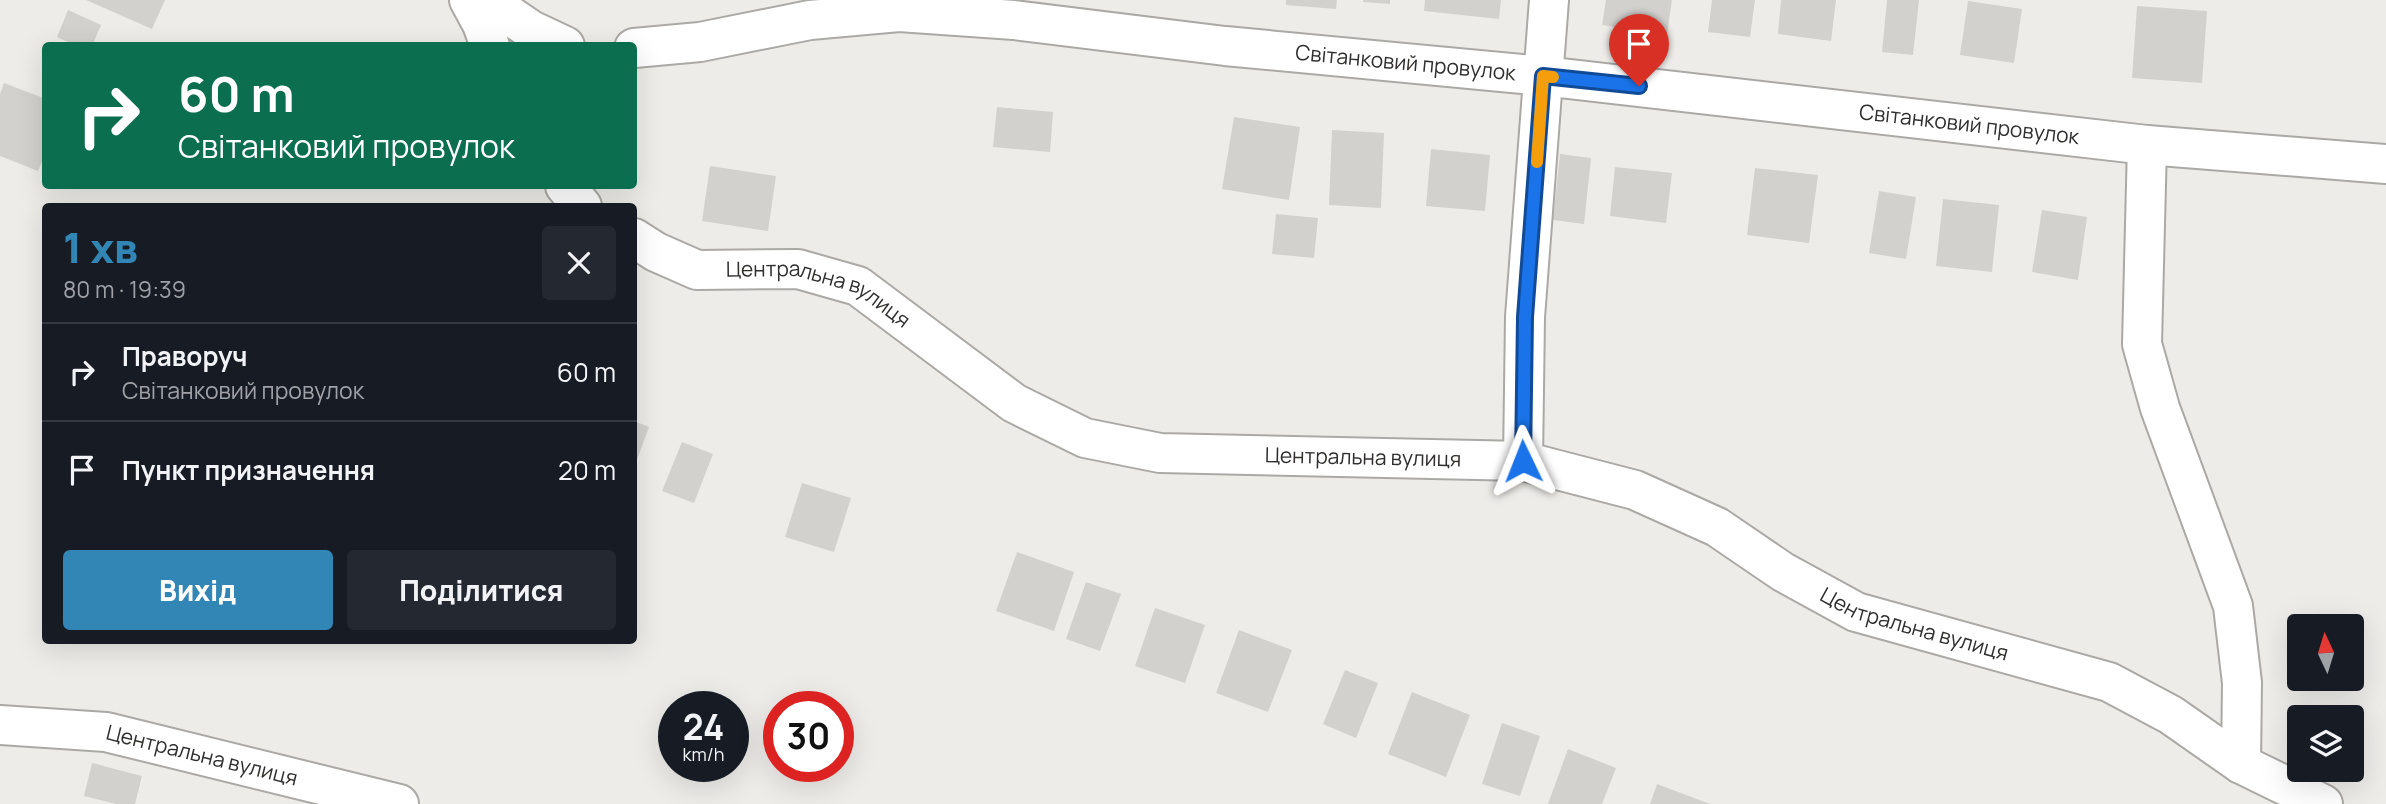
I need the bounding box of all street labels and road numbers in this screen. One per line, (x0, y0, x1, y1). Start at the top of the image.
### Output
street label: Світанковий провулок (1294, 38, 1518, 86)
street label: Світанковий провулок (1858, 97, 2081, 150)
street label: Центральна вулиця (726, 254, 917, 334)
street label: Центральна вулиця (1265, 440, 1462, 473)
street label: Центральна вулиця (1816, 580, 2012, 667)
street label: Центральна вулиця (103, 718, 301, 792)

